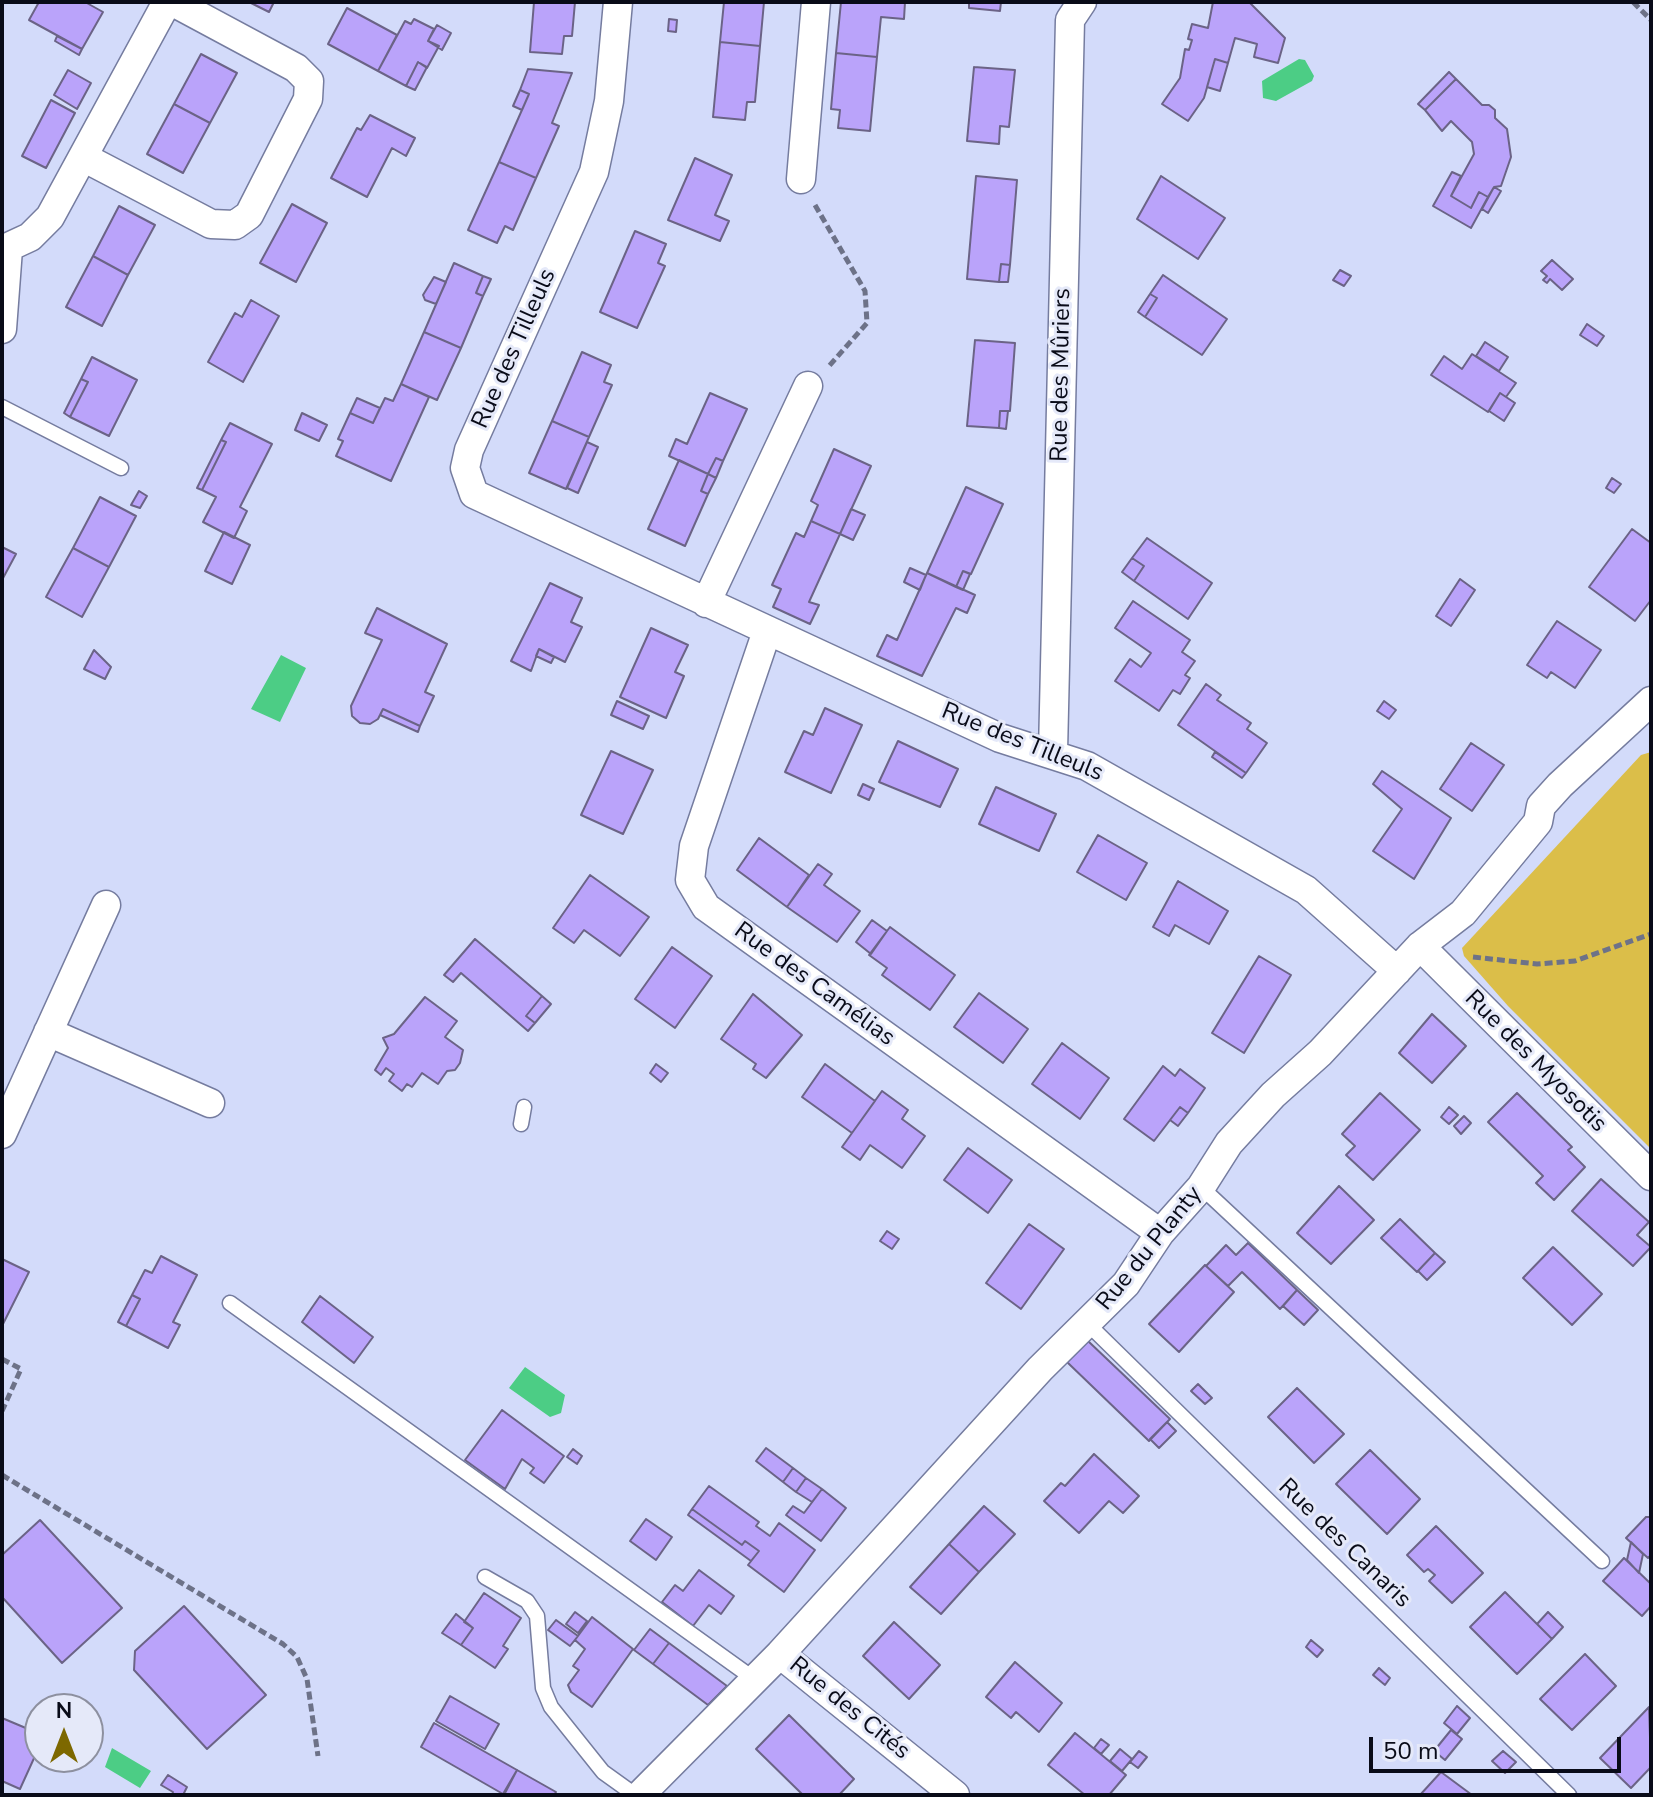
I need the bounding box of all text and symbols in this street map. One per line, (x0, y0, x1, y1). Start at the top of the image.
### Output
street label: Rue des Tilleuls (467, 265, 563, 433)
street label: Rue des Mûriers (1046, 288, 1078, 462)
street label: Rue des Tilleuls (937, 697, 1107, 789)
street label: Rue des Camélias (728, 917, 900, 1053)
street label: Rue des Myosotis (1458, 985, 1612, 1139)
street label: Rue du Planty (1091, 1181, 1209, 1317)
street label: Rue des Canaris (1272, 1473, 1416, 1615)
street label: Rue des Cités (783, 1651, 915, 1767)
north arrow (24, 1693, 104, 1773)
text: N (56, 1696, 72, 1726)
scale bar (1373, 1721, 1625, 1771)
text: 50 m (1383, 1735, 1439, 1767)

